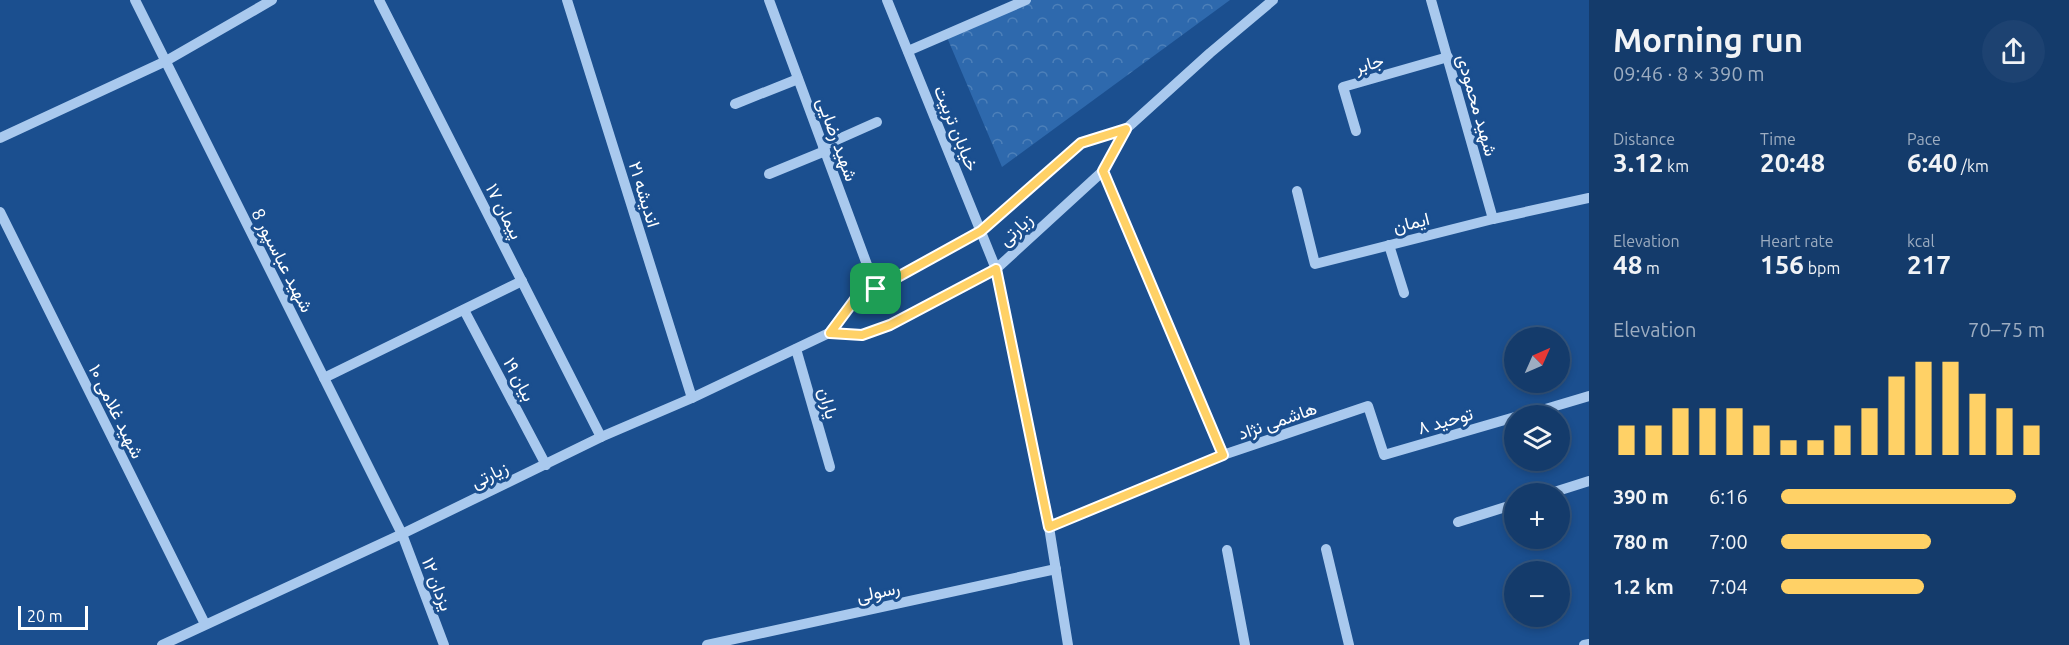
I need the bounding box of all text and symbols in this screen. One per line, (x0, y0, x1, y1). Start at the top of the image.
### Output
button: share (1982, 20, 2045, 83)
text: Morning run (1613, 21, 1803, 58)
street label: جابر (1351, 49, 1386, 79)
street label: شهید محمودی (1452, 52, 1502, 159)
text: 09:46 · 8 × 390 m (1613, 62, 1765, 85)
street label: خیابان تربیت (929, 82, 983, 174)
street label: شهید رضایی (812, 94, 862, 184)
text: Distance (1613, 130, 1675, 148)
text: Time (1760, 130, 1796, 148)
text: Pace (1907, 130, 1941, 148)
text: 3.12 (1613, 148, 1663, 177)
text: 20:48 (1760, 148, 1825, 177)
text: 6:40 (1907, 148, 1957, 177)
text: km (1663, 157, 1689, 175)
text: /km (1957, 157, 1989, 175)
street label: اندیشه ۲۱ (625, 159, 664, 230)
street label: پیمان ۱۷ (480, 180, 528, 244)
street label: شهید عباسپور 8 (246, 205, 318, 317)
street label: ایمان (1391, 208, 1432, 237)
street label: زیارتی (994, 209, 1037, 251)
text: Elevation (1613, 232, 1680, 250)
text: Heart rate (1760, 232, 1834, 250)
text: kcal (1907, 232, 1935, 250)
text: 48 (1613, 250, 1642, 279)
text: 156 (1760, 250, 1804, 279)
text: 217 (1907, 250, 1951, 279)
text: m (1642, 259, 1660, 277)
text: bpm (1804, 259, 1840, 277)
pin (850, 263, 901, 314)
icon: arrive (859, 272, 892, 305)
text: Elevation (1613, 318, 1696, 341)
text: 70–75 m (1968, 318, 2045, 341)
north arrow (1504, 327, 1570, 393)
map controls (1504, 327, 1570, 627)
street label: بیان ۱۹ (499, 354, 540, 405)
street label: شهید غلامی ۱۰ (84, 361, 148, 462)
street label: یاران (813, 385, 843, 422)
street label: هاشمی نژاد (1235, 397, 1320, 445)
street label: توحید ۸ (1415, 403, 1475, 439)
button: layers (1504, 405, 1570, 471)
street label: زیارتی (467, 457, 512, 493)
button: + (1504, 483, 1570, 549)
text: 390 m (1613, 485, 1669, 508)
text: 6:16 (1709, 485, 1748, 508)
text: 780 m (1613, 530, 1669, 553)
text: 7:00 (1709, 530, 1748, 553)
street label: یزدان ۱۲ (417, 555, 457, 614)
button: − (1504, 561, 1570, 627)
text: 1.2 km (1613, 575, 1674, 598)
text: 7:04 (1709, 575, 1748, 598)
street label: رسولی (854, 577, 902, 607)
scale bar (18, 603, 88, 630)
text: 20 m (27, 607, 63, 625)

